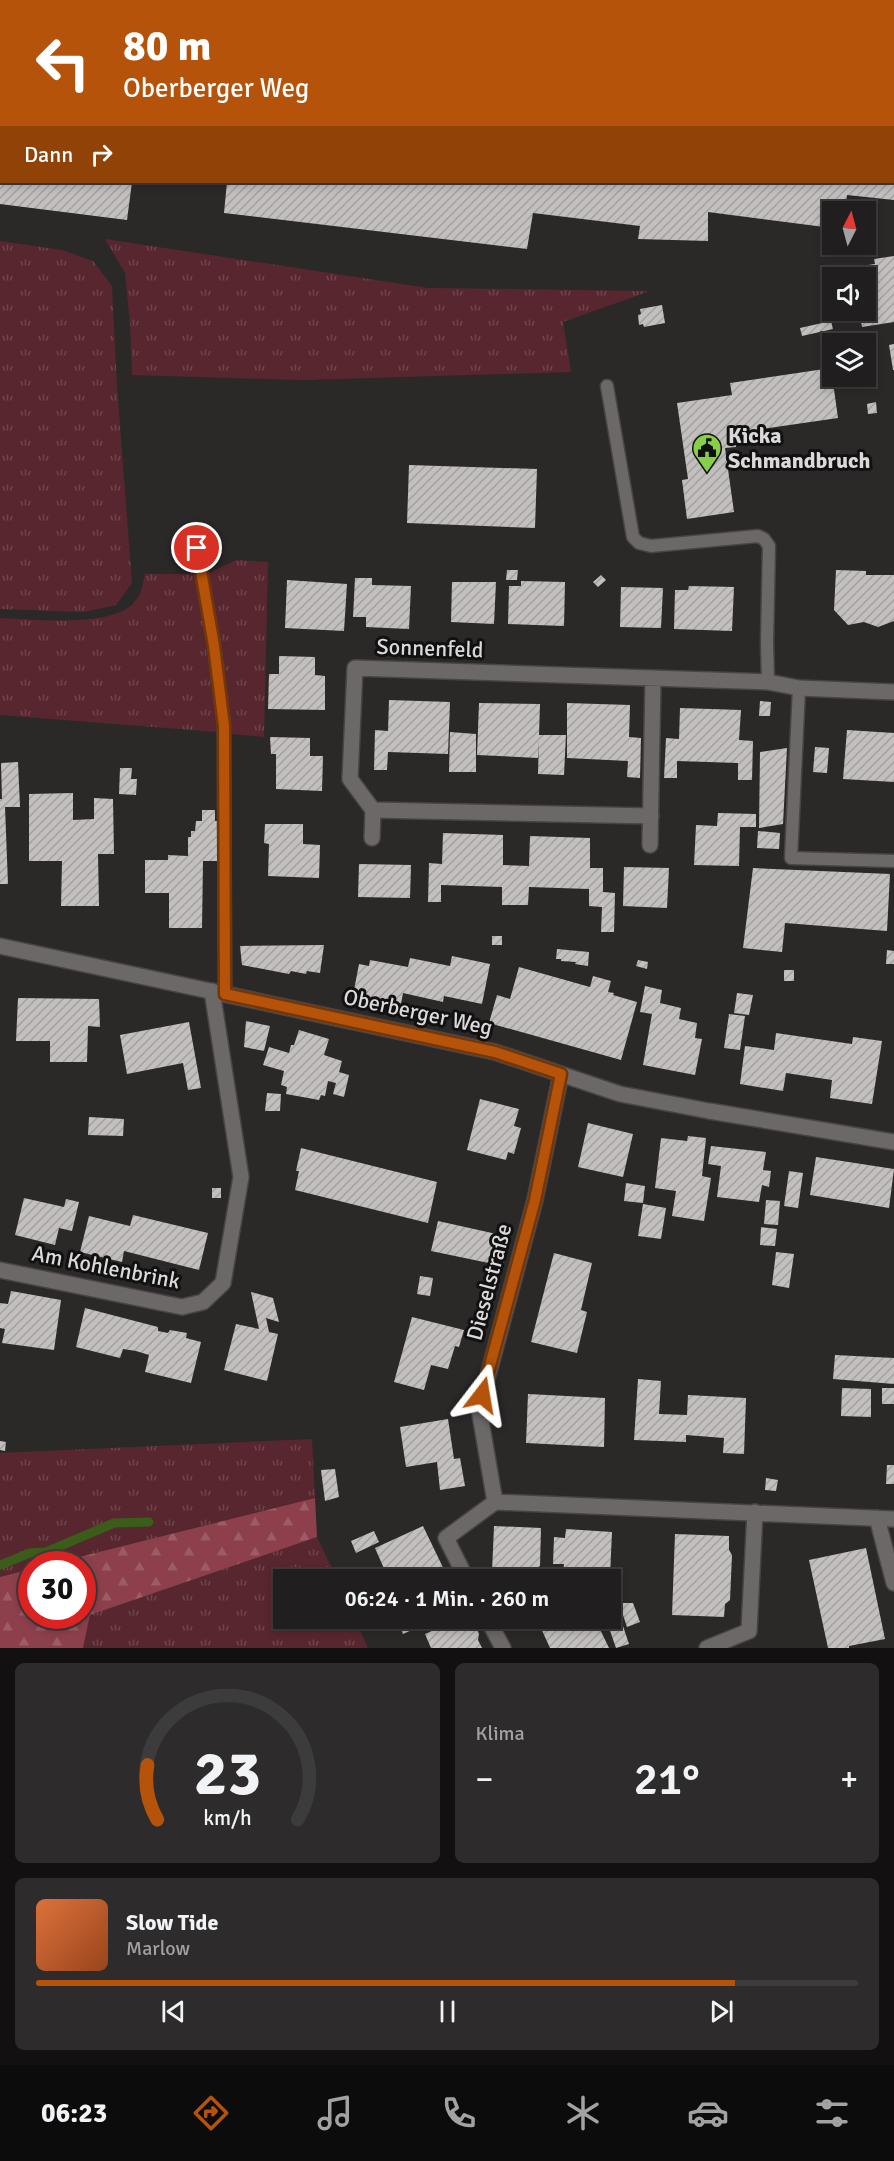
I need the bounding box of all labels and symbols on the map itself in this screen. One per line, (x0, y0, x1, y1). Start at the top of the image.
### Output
north arrow (822, 201, 876, 255)
place label: Kicka Schmandbruch (728, 422, 871, 474)
public building icon: Kicka Schmandbruch (691, 432, 723, 474)
pin (171, 522, 222, 573)
street label: Sonnenfeld (376, 633, 484, 663)
street label: Oberberger Weg (341, 983, 495, 1041)
street label: Dieselstraße (460, 1221, 518, 1343)
street label: Am Kohlenbrink (30, 1239, 182, 1295)
position arrow (450, 1363, 514, 1427)
speed limit sign: 30 (18, 1551, 96, 1629)

